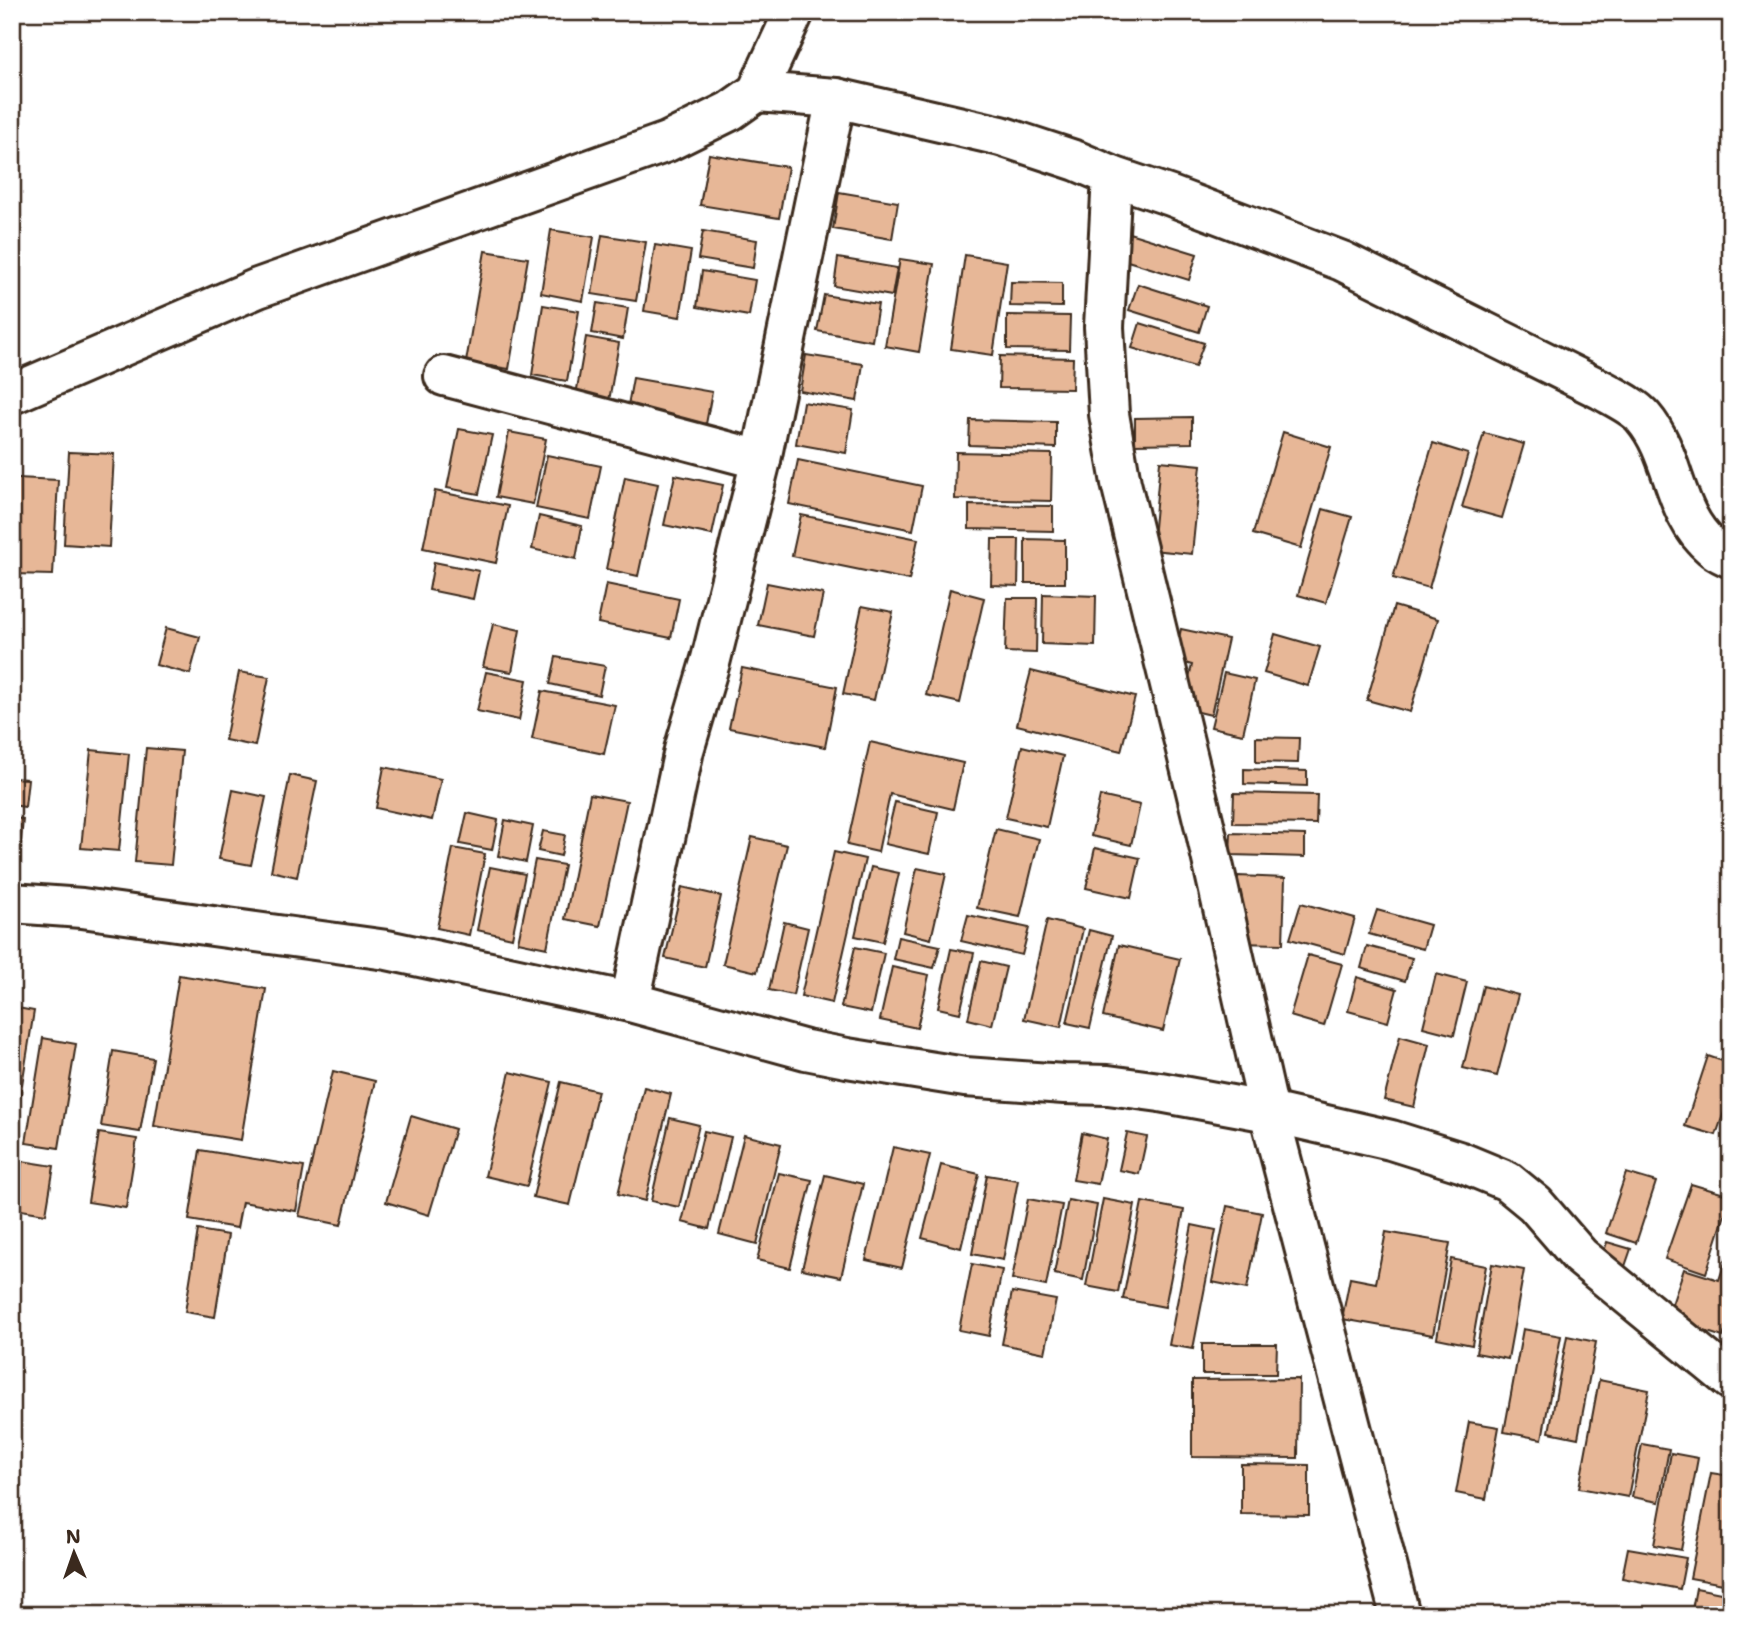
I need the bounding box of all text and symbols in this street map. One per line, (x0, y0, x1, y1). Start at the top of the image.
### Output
north arrow (38, 1518, 108, 1588)
text: N (65, 1524, 81, 1549)

